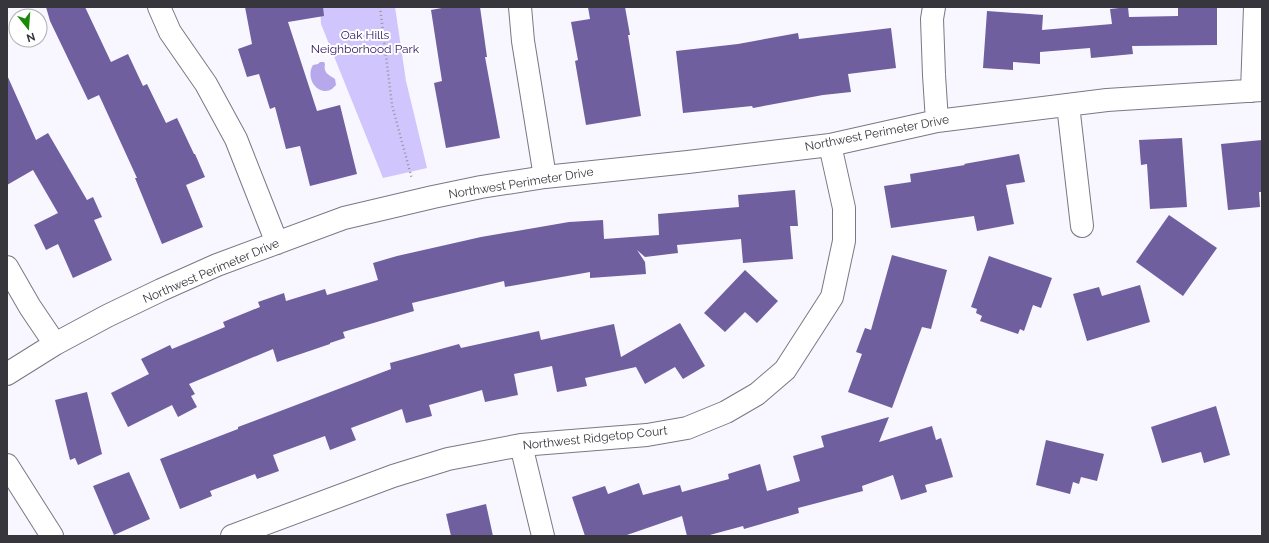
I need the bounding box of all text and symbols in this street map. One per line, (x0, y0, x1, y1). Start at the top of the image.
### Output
north arrow (8, 8, 48, 48)
park label: Oak Hills Neighborhood Park (311, 28, 420, 56)
text: N (25, 30, 37, 45)
street label: Northwest Perimeter Drive (804, 112, 950, 154)
street label: Northwest Perimeter Drive (447, 165, 595, 201)
street label: Northwest Perimeter Drive (141, 236, 281, 306)
street label: Northwest Ridgetop Court (522, 423, 668, 453)

